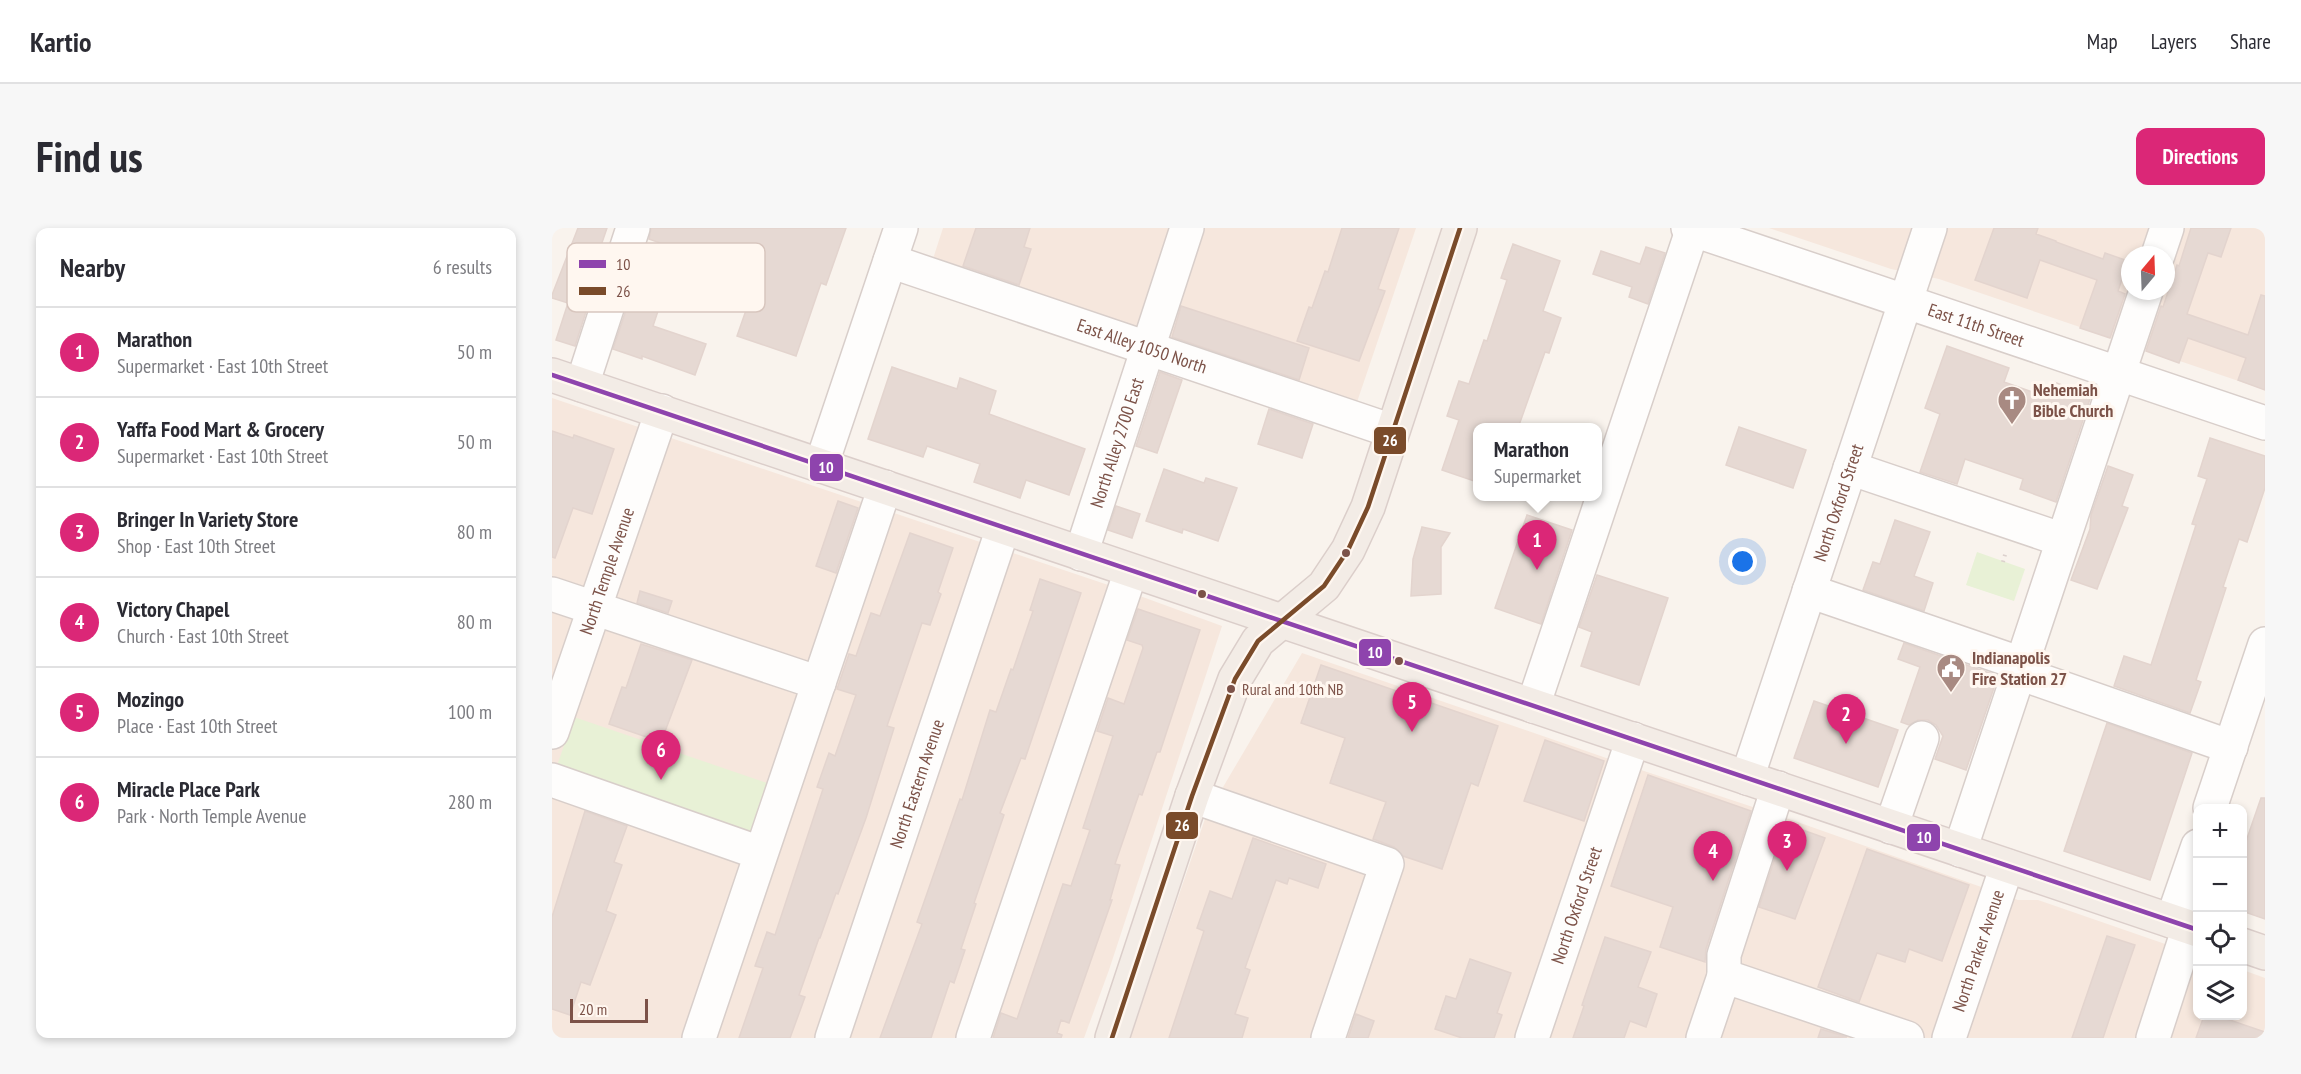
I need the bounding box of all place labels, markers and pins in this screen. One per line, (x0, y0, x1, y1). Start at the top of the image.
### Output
place label: Nehemiah Bible Church (2033, 378, 2113, 422)
church icon: Nehemiah Bible Church (1996, 384, 2028, 426)
pin: 1 (1518, 520, 1556, 570)
unlabelled marker (1340, 547, 1352, 559)
unlabelled marker (1196, 588, 1208, 600)
place label: Indianapolis Fire Station 27 (1972, 646, 2067, 690)
public building icon: Indianapolis Fire Station 27 (1935, 652, 1967, 694)
unlabelled marker (1393, 655, 1405, 667)
place label: Rural and 10th NB (1242, 679, 1344, 699)
pin: 5 (1392, 682, 1432, 732)
marker: Rural and 10th NB (1225, 683, 1237, 695)
pin: 2 (1826, 694, 1866, 744)
pin: 6 (642, 730, 680, 780)
pin: 3 (1768, 822, 1806, 871)
pin: 4 (1694, 832, 1732, 881)

